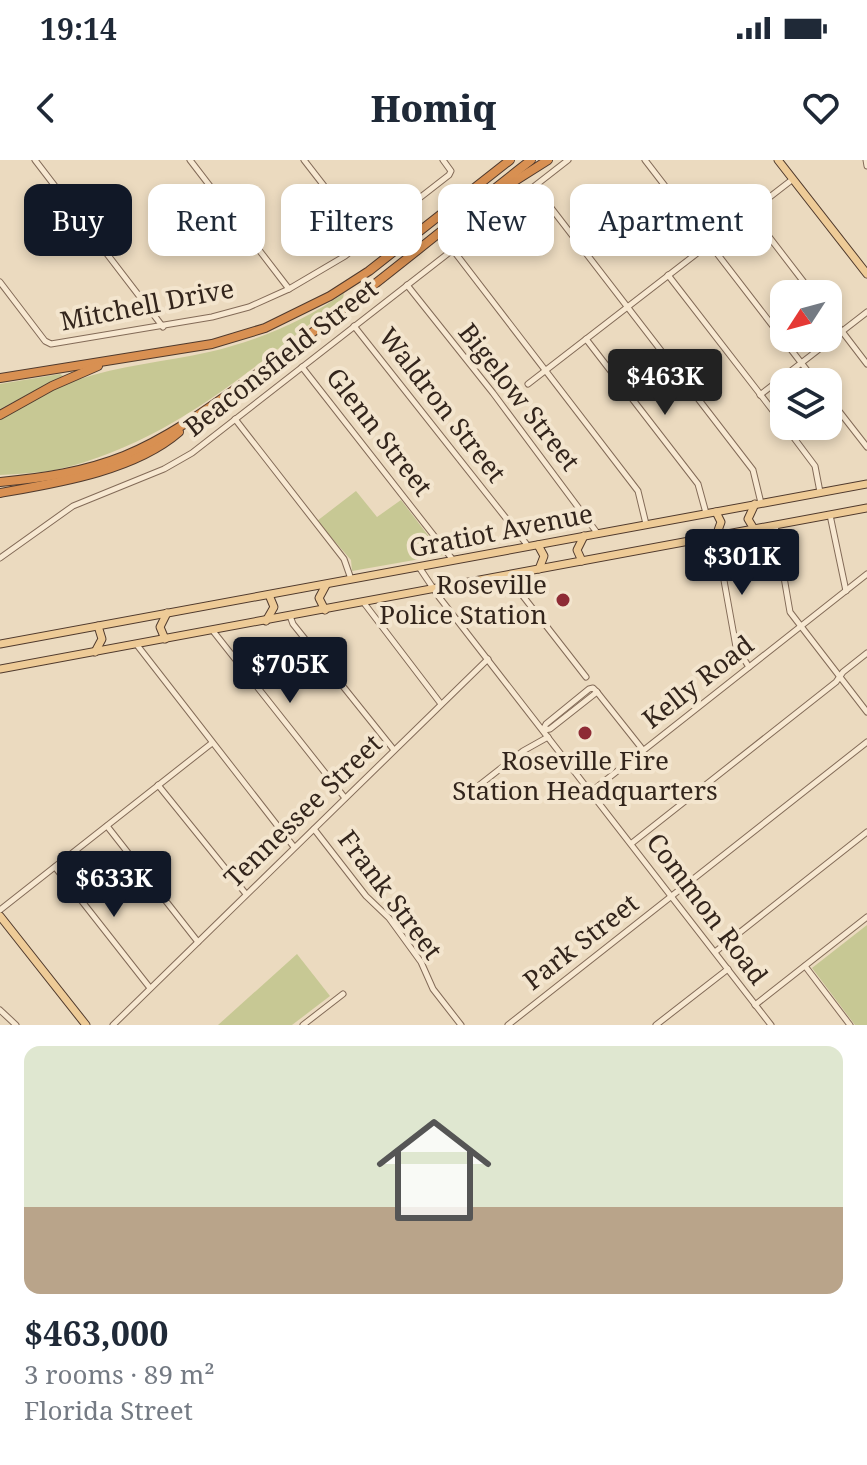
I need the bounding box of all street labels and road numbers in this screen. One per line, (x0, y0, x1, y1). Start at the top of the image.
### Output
street label: Mitchell Drive (57, 270, 237, 339)
street label: Beaconsfield Street (176, 270, 385, 444)
street label: Bigelow Street (451, 315, 589, 478)
street label: Waldron Street (371, 319, 515, 489)
street label: Glenn Street (318, 360, 441, 503)
street label: Gratiot Avenue (406, 495, 596, 565)
street label: Kelly Road (634, 626, 760, 736)
street label: Tennessee Street (216, 726, 389, 895)
street label: Frank Street (330, 822, 451, 966)
street label: Common Road (639, 825, 777, 992)
street label: Park Street (515, 885, 645, 998)

